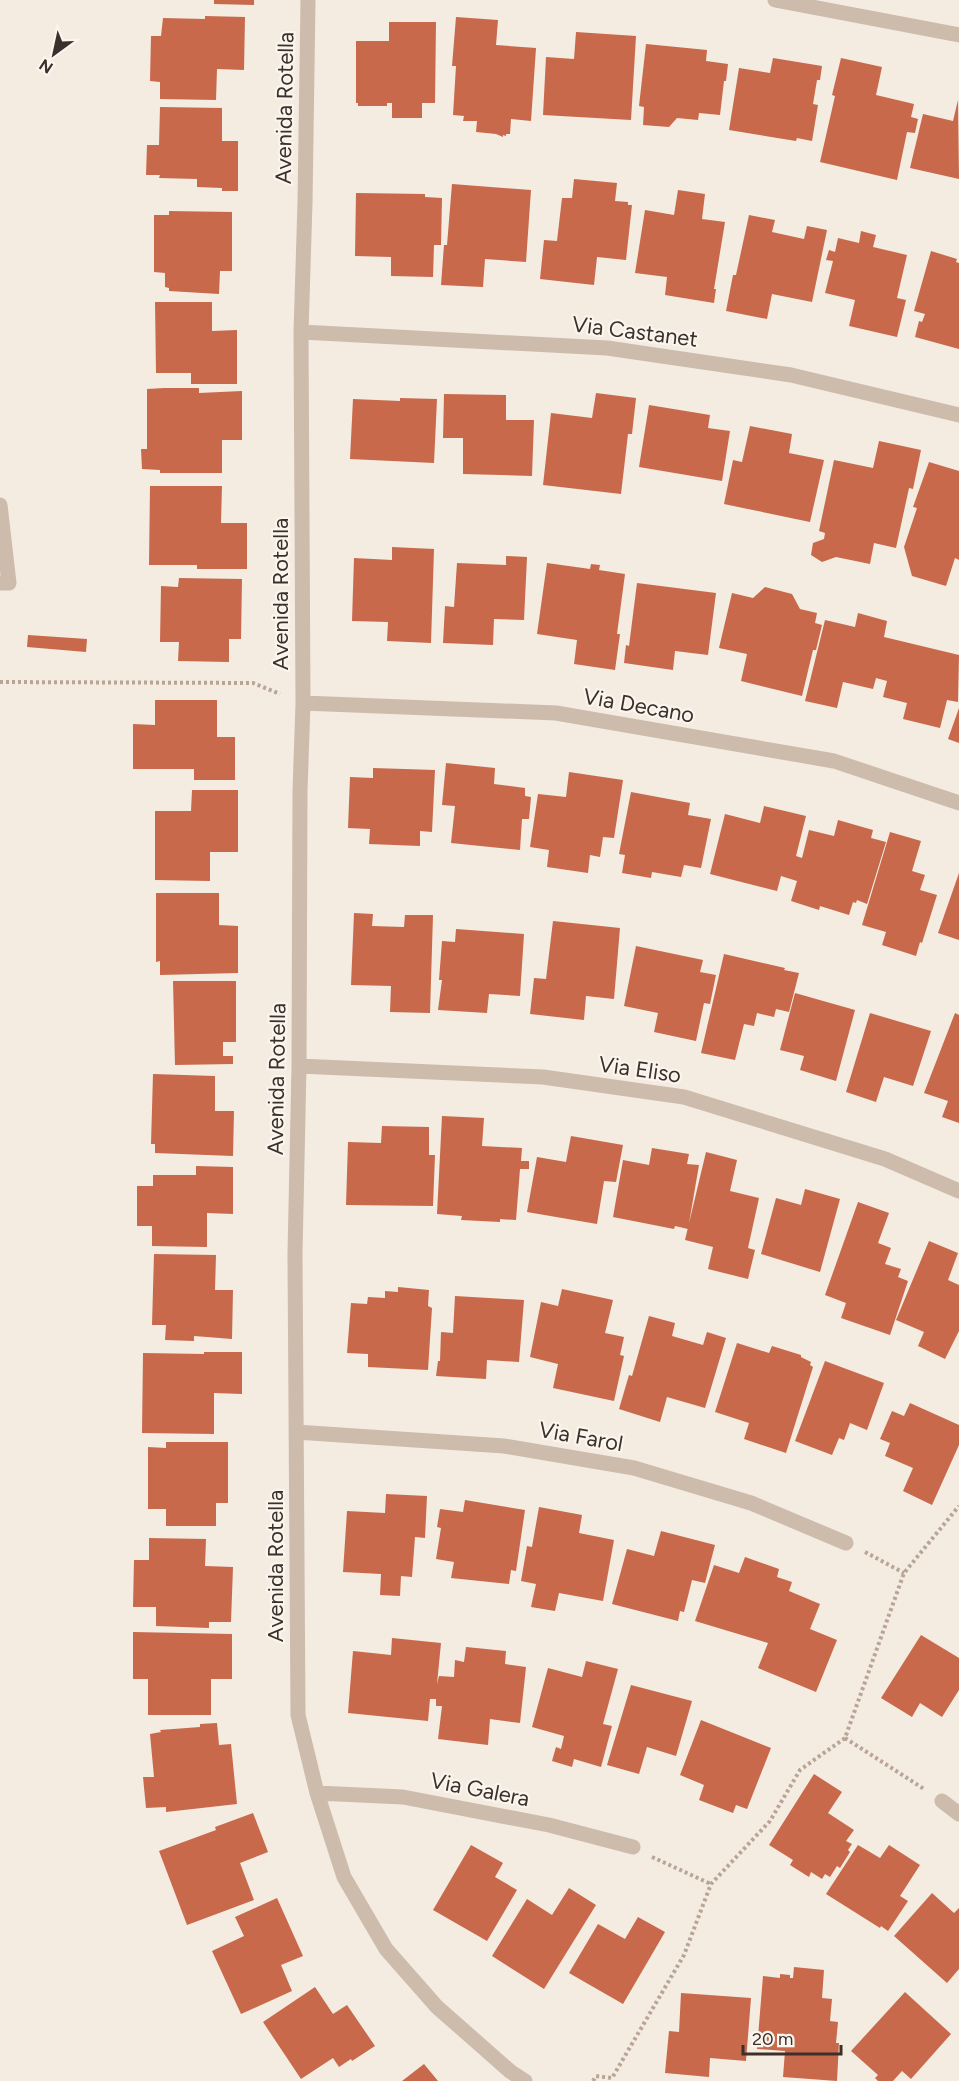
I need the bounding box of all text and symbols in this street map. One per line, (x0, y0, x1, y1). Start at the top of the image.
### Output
north arrow (24, 24, 84, 84)
street label: Avenida Rotella (270, 32, 299, 184)
text: N (36, 55, 56, 77)
street label: Via Castanet (571, 310, 699, 353)
street label: Avenida Rotella (267, 518, 294, 670)
street label: Via Decano (581, 682, 697, 729)
street label: Avenida Rotella (262, 1003, 291, 1155)
street label: Via Eliso (597, 1050, 683, 1089)
street label: Via Farol (537, 1416, 625, 1457)
street label: Avenida Rotella (262, 1490, 289, 1642)
street label: Via Galera (428, 1767, 532, 1812)
scale bar (743, 2018, 840, 2056)
text: 20 m (752, 2028, 793, 2050)

